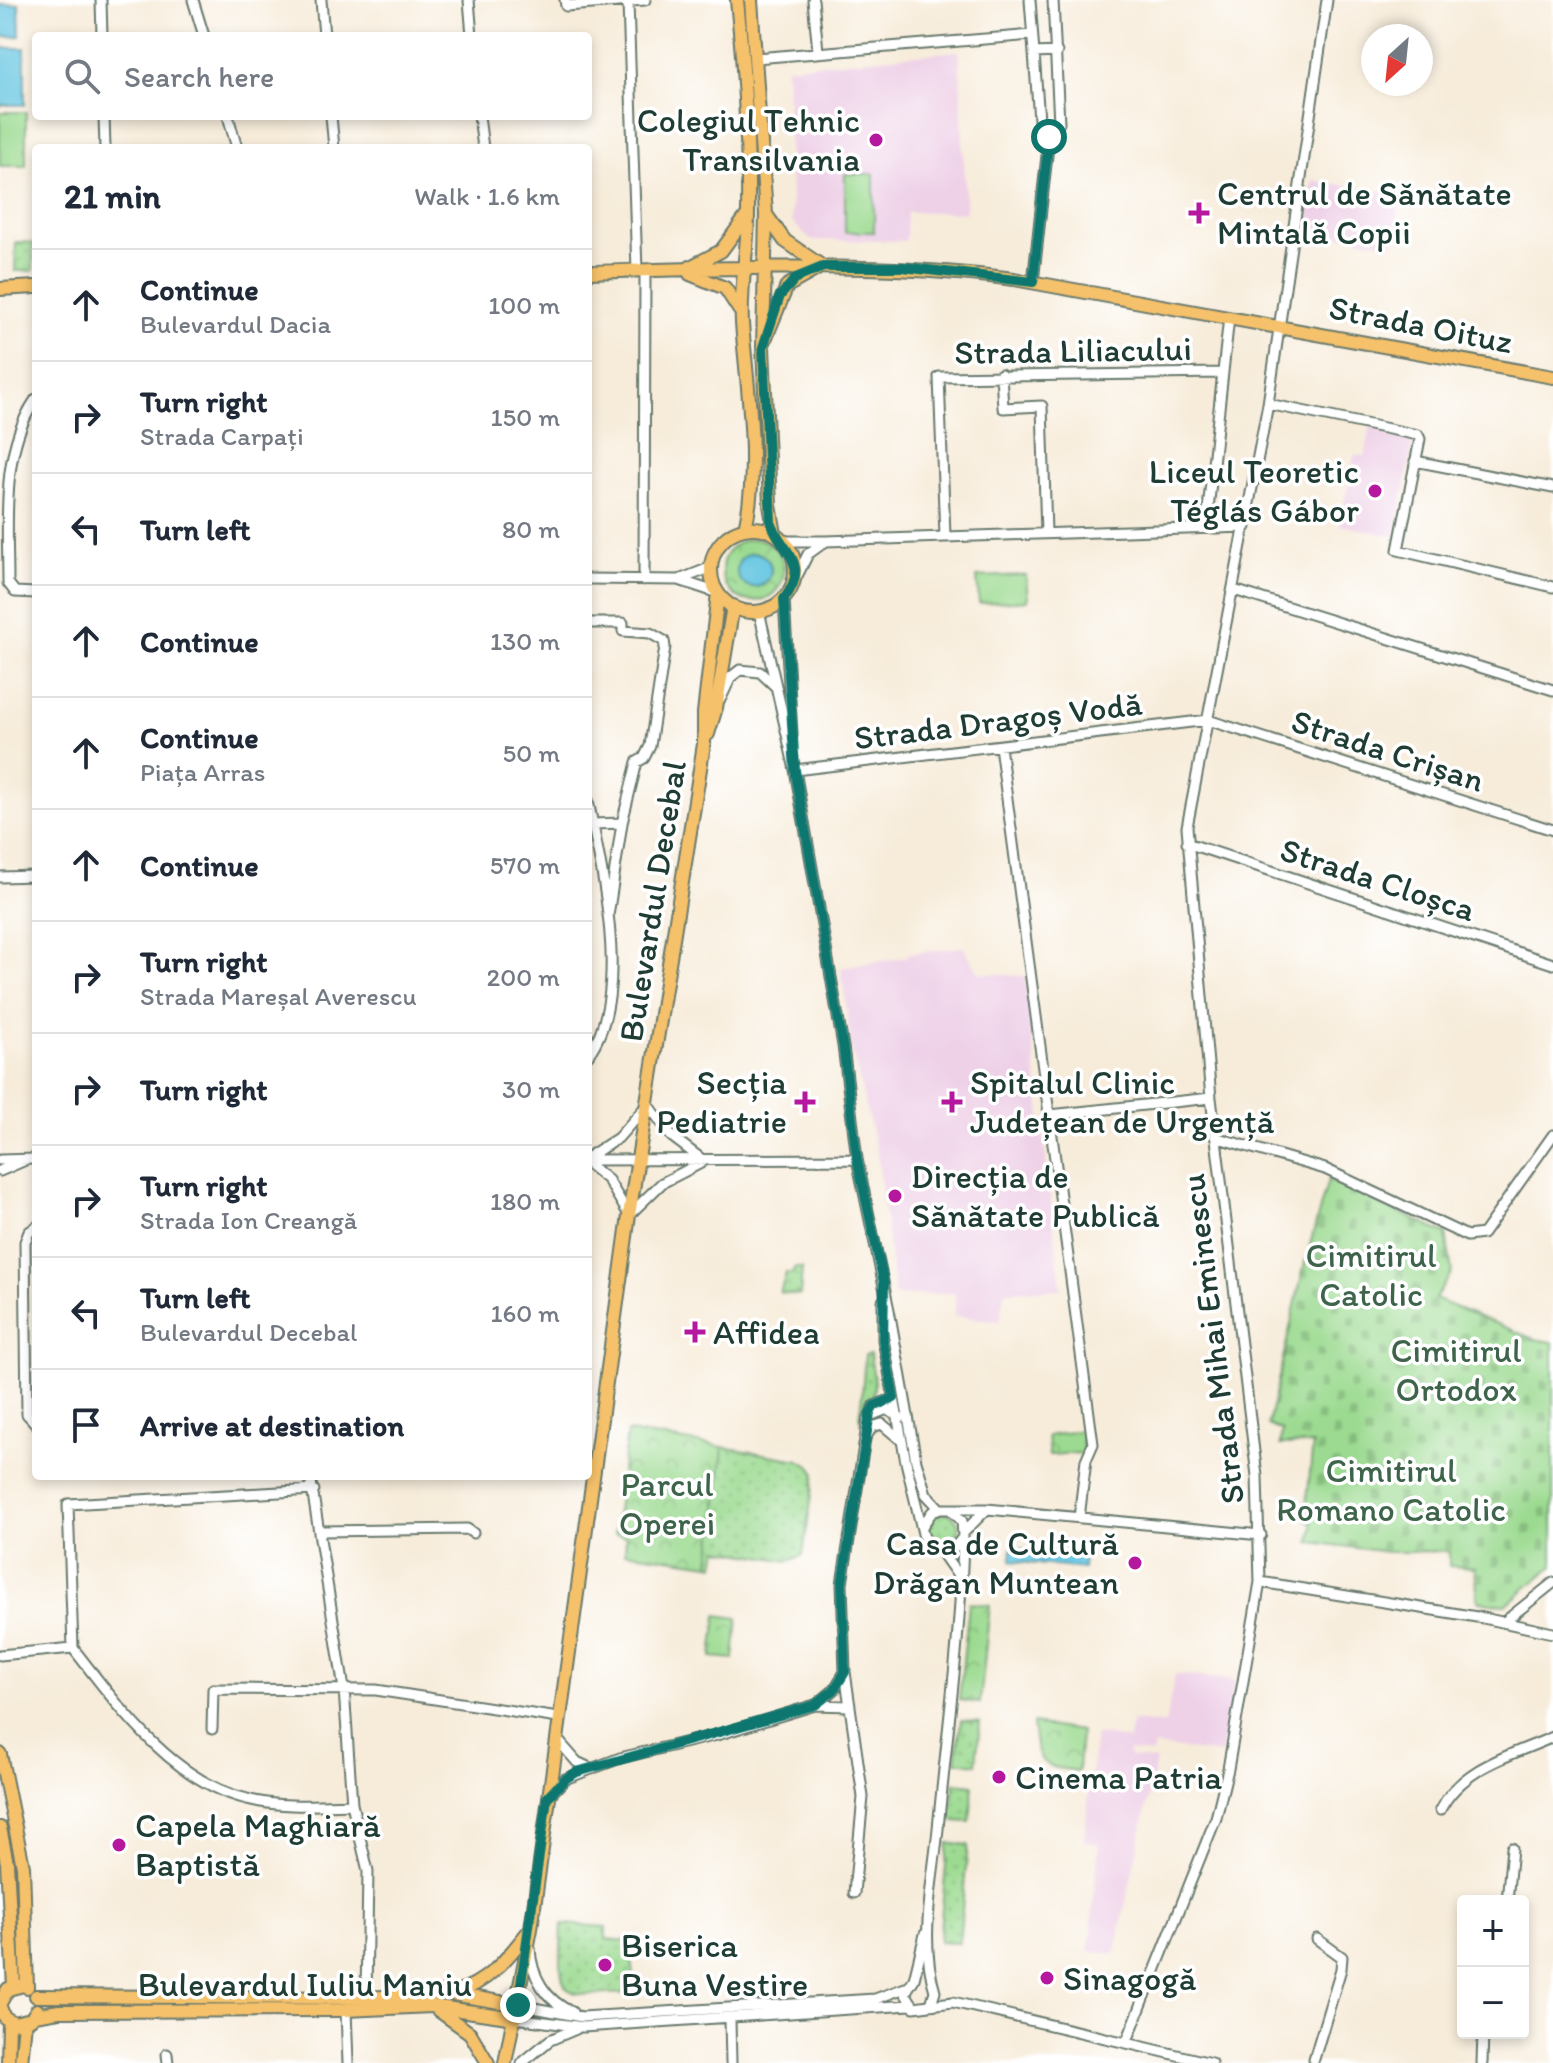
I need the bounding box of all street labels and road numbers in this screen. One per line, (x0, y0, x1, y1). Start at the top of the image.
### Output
street label: Strada Oituz (1326, 287, 1516, 362)
street label: Strada Liliacului (954, 328, 1192, 373)
street label: Strada Dragoș Vodă (852, 682, 1145, 759)
street label: Strada Crișan (1286, 700, 1489, 801)
street label: Bulevardul Decebal (610, 757, 695, 1045)
street label: Strada Cloșca (1275, 829, 1481, 930)
street label: Strada Mihai Eminescu (1172, 1171, 1253, 1506)
street label: Bulevardul Iuliu Maniu (138, 1964, 472, 2005)

